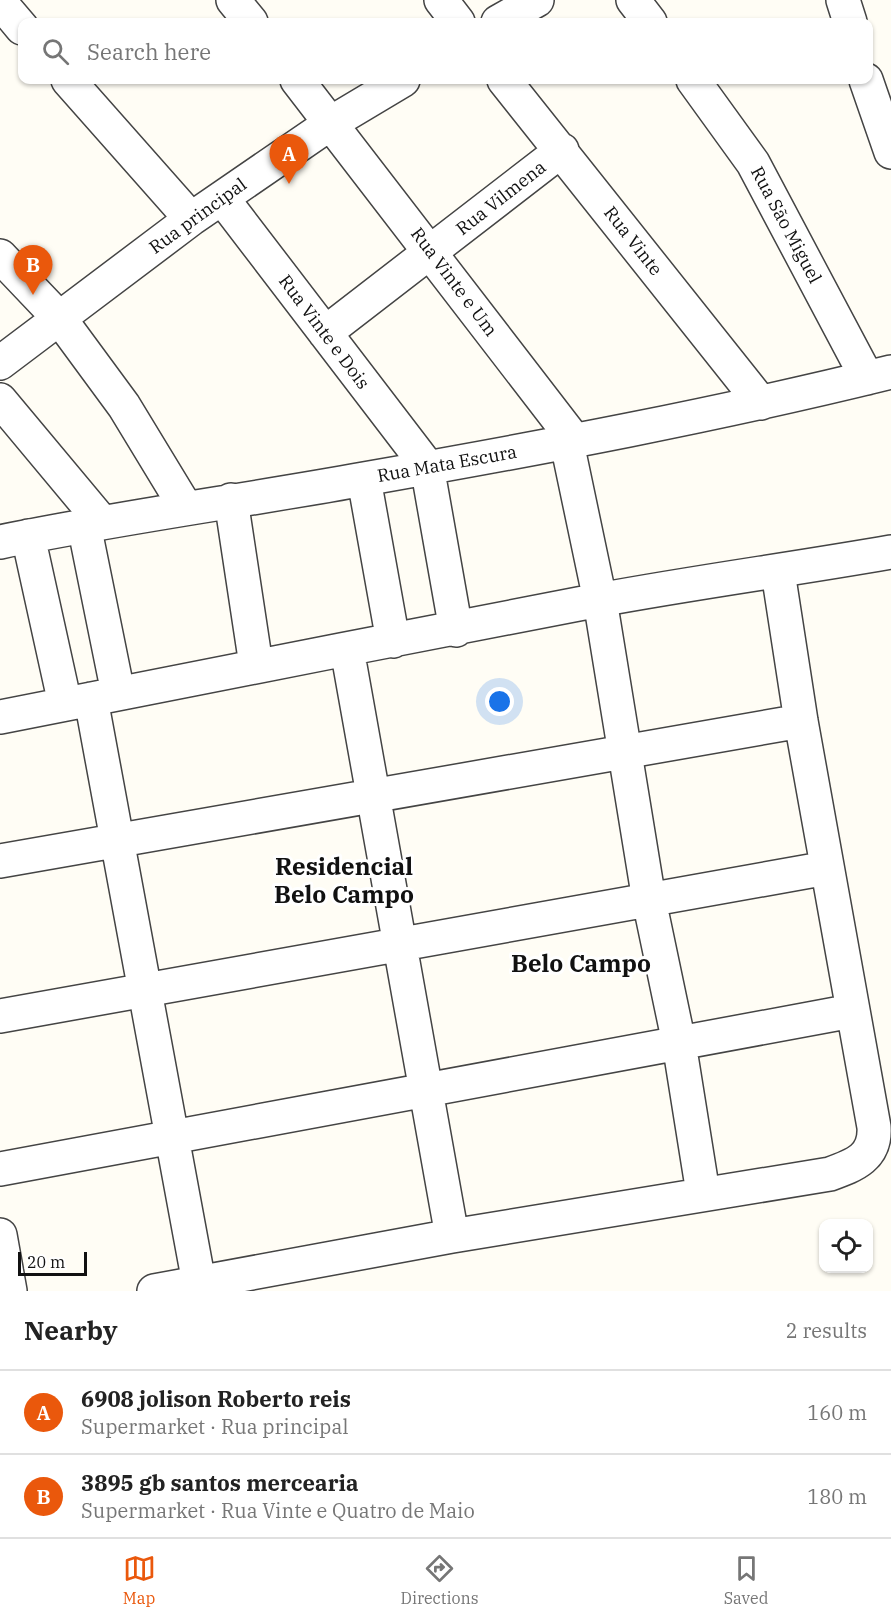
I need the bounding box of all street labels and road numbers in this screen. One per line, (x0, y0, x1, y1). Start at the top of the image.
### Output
street label: Rua Vilmena (451, 155, 550, 240)
street label: Rua São Miguel (746, 162, 827, 287)
street label: Rua principal (145, 173, 251, 259)
street label: Rua Vinte (599, 201, 668, 280)
street label: Rua Vinte e Um (406, 223, 503, 341)
street label: Rua Vinte e Dois (274, 270, 375, 393)
street label: Rua Mata Escura (375, 440, 519, 487)

